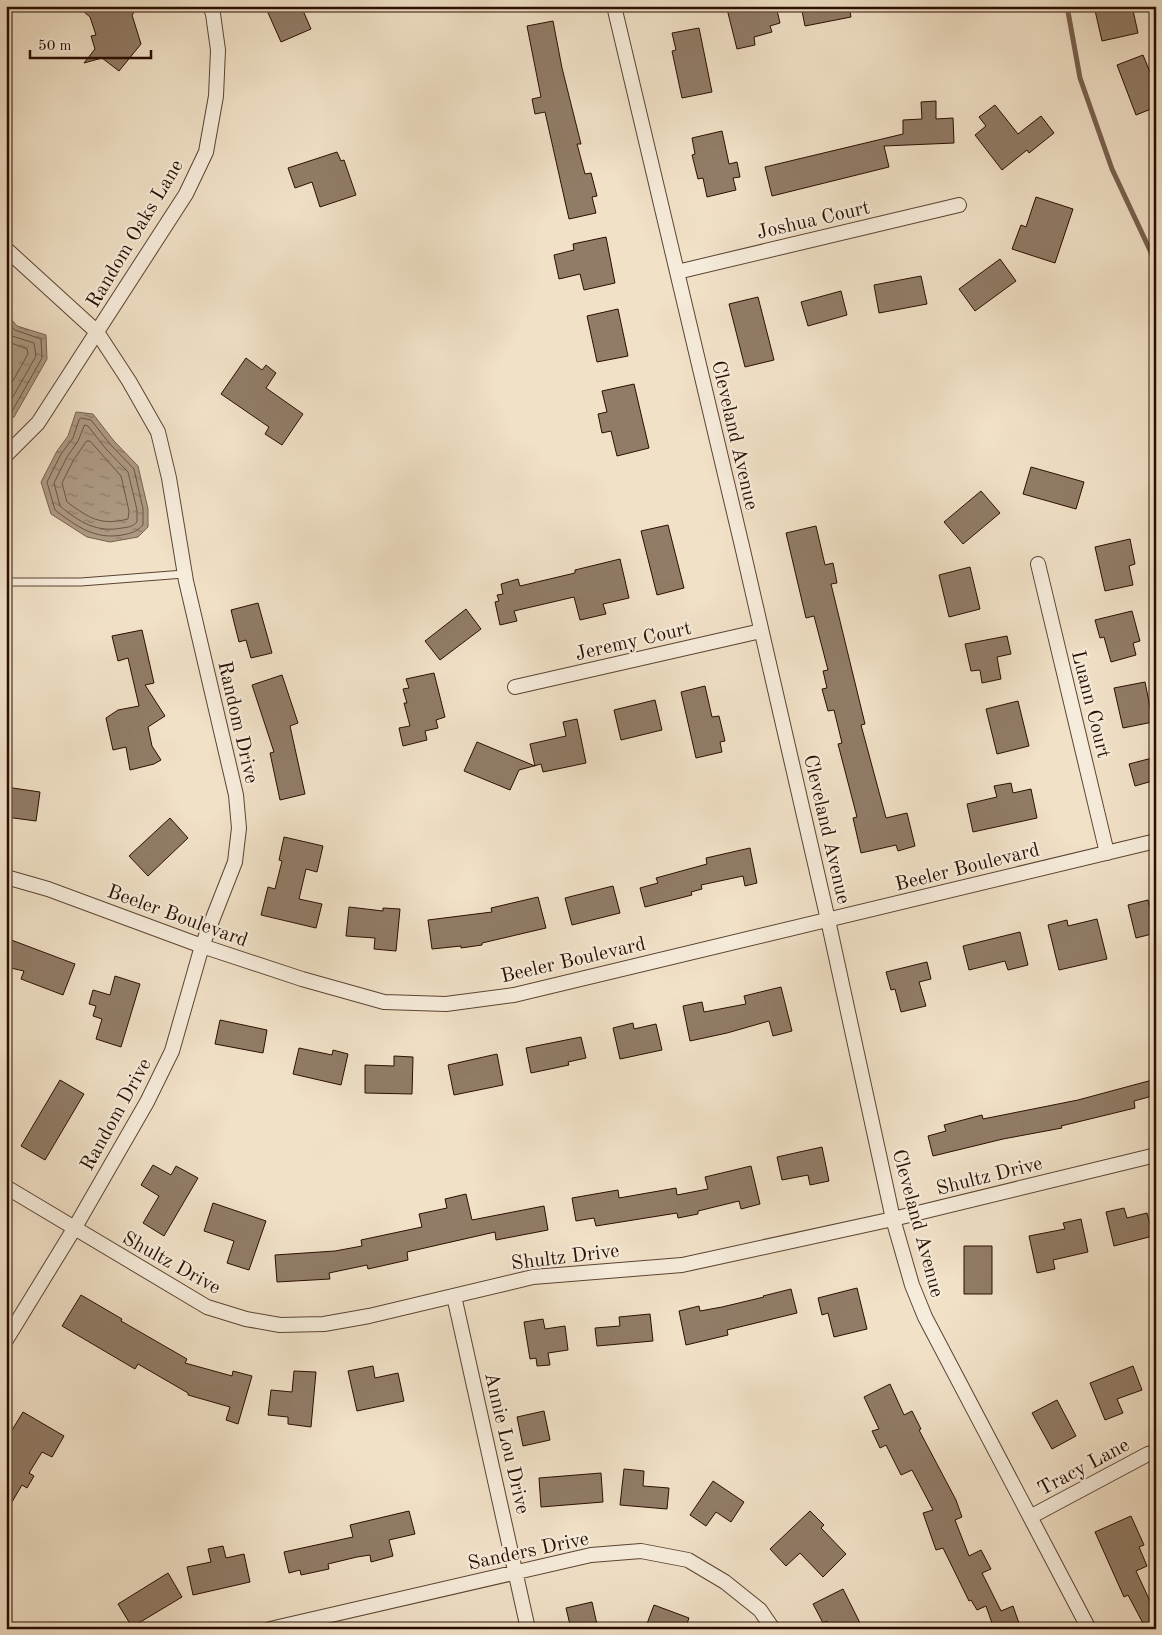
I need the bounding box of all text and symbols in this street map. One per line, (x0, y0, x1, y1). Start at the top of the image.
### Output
scale bar (30, 28, 151, 60)
text: 50 m (38, 39, 72, 54)
street label: Random Oaks Lane (84, 157, 188, 311)
street label: Joshua Court (755, 198, 872, 244)
street label: Cleveland Avenue (707, 359, 761, 512)
street label: Jeremy Court (573, 619, 694, 665)
street label: Luann Court (1067, 649, 1113, 760)
street label: Random Drive (213, 659, 261, 786)
street label: Cleveland Avenue (799, 753, 853, 906)
street label: Beeler Boulevard (893, 840, 1042, 896)
street label: Beeler Boulevard (104, 882, 250, 952)
street label: Beeler Boulevard (499, 935, 648, 987)
street label: Random Drive (78, 1056, 156, 1174)
street label: Cleveland Avenue (888, 1147, 946, 1300)
street label: Shultz Drive (934, 1154, 1045, 1200)
street label: Shultz Drive (119, 1229, 223, 1299)
street label: Shultz Drive (510, 1241, 620, 1275)
street label: Annie Lou Drive (480, 1371, 532, 1516)
street label: Tracy Lane (1035, 1435, 1133, 1500)
street label: Sanders Drive (466, 1529, 591, 1575)

